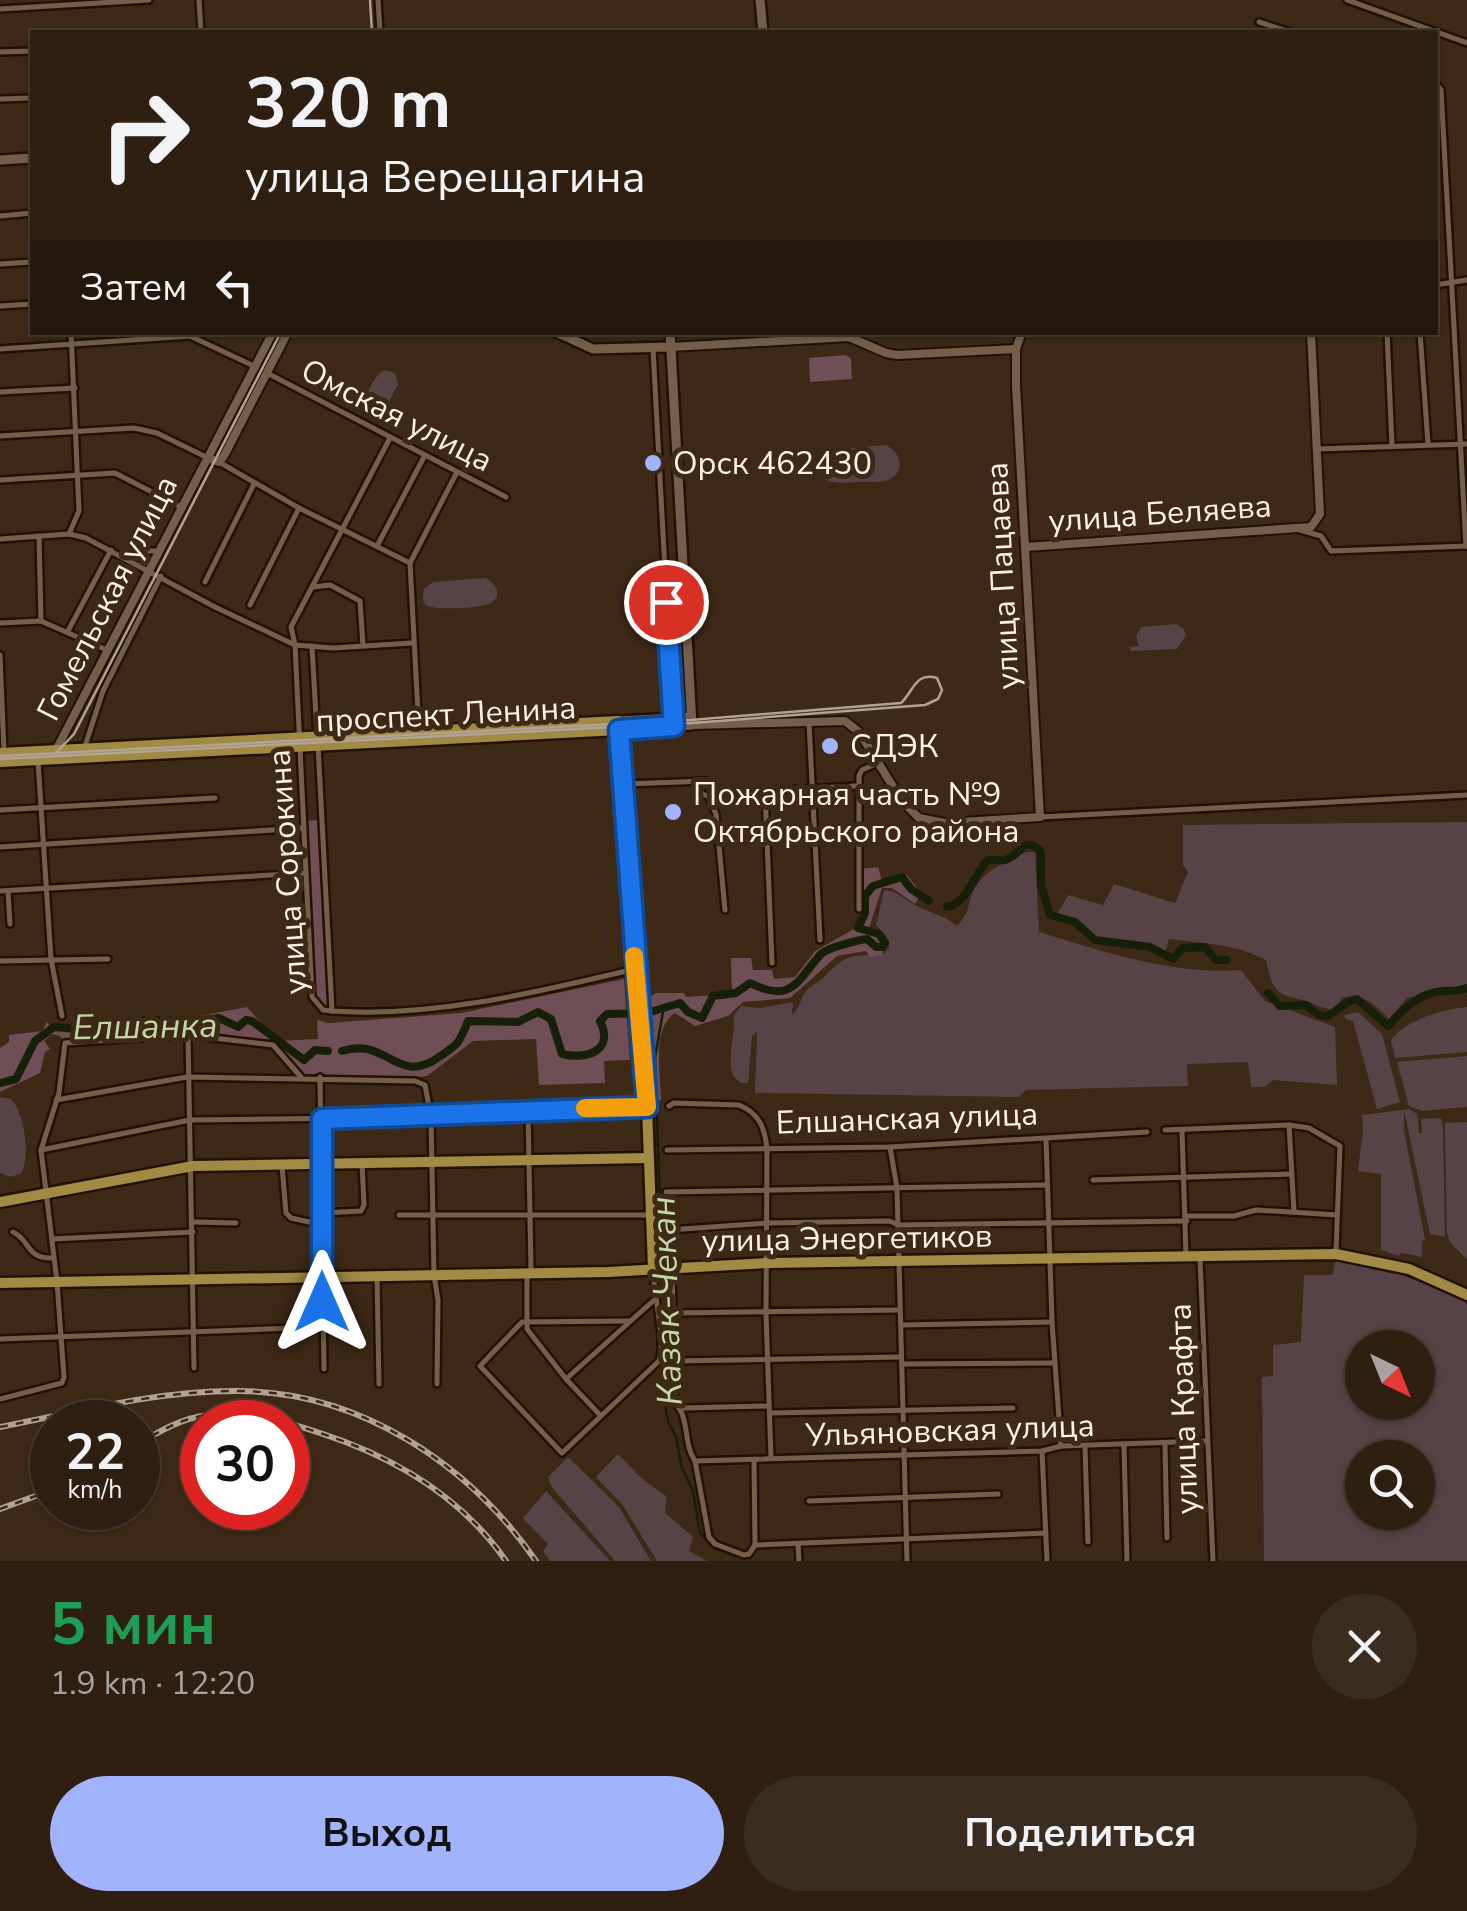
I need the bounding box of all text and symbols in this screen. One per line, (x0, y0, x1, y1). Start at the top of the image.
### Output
text: 320 m (245, 56, 451, 152)
icon: right (80, 70, 210, 200)
text: улица Верещагина (245, 147, 646, 208)
icon: left (207, 260, 262, 315)
text: Затем (80, 262, 187, 313)
street label: Омская улица (294, 349, 500, 482)
place label: Орск 462430 (673, 442, 872, 485)
marker: Орск 462430 (642, 452, 664, 474)
street label: улица Пацаева (975, 461, 1030, 691)
street label: Гомельская улица (27, 468, 188, 728)
street label: улица Беляева (1047, 484, 1273, 543)
pin (624, 560, 709, 645)
icon: arrive (639, 575, 694, 630)
street label: проспект Ленина (315, 686, 577, 743)
place label: СДЭК (850, 725, 939, 768)
marker: СДЭК (819, 735, 841, 757)
street label: улица Сорокина (257, 748, 318, 996)
place label: Пожарная часть №9 Октябрьского района (693, 773, 1020, 853)
marker: Пожарная часть №9 Октябрьского района (662, 801, 684, 823)
water label: Елшанка (72, 1002, 218, 1051)
street label: Елшанская улица (775, 1092, 1039, 1145)
water label: Казак-Чекан (639, 1195, 694, 1406)
street label: улица Энергетиков (701, 1214, 993, 1263)
position arrow (270, 1250, 374, 1354)
street label: улица Крафта (1158, 1303, 1209, 1515)
north arrow (1345, 1330, 1435, 1420)
map controls (1345, 1330, 1435, 1530)
speed limit sign: 30 (180, 1400, 310, 1530)
street label: Ульяновская улица (804, 1404, 1095, 1457)
text: 22 (65, 1418, 125, 1487)
button: search (1345, 1440, 1435, 1530)
text: km/h (67, 1473, 123, 1507)
text: 5 мин (50, 1583, 216, 1665)
button: close (1312, 1594, 1417, 1699)
text: 1.9 km · 12:20 (50, 1662, 255, 1705)
button: Выход (50, 1776, 724, 1891)
button: Поделиться (744, 1776, 1417, 1891)

